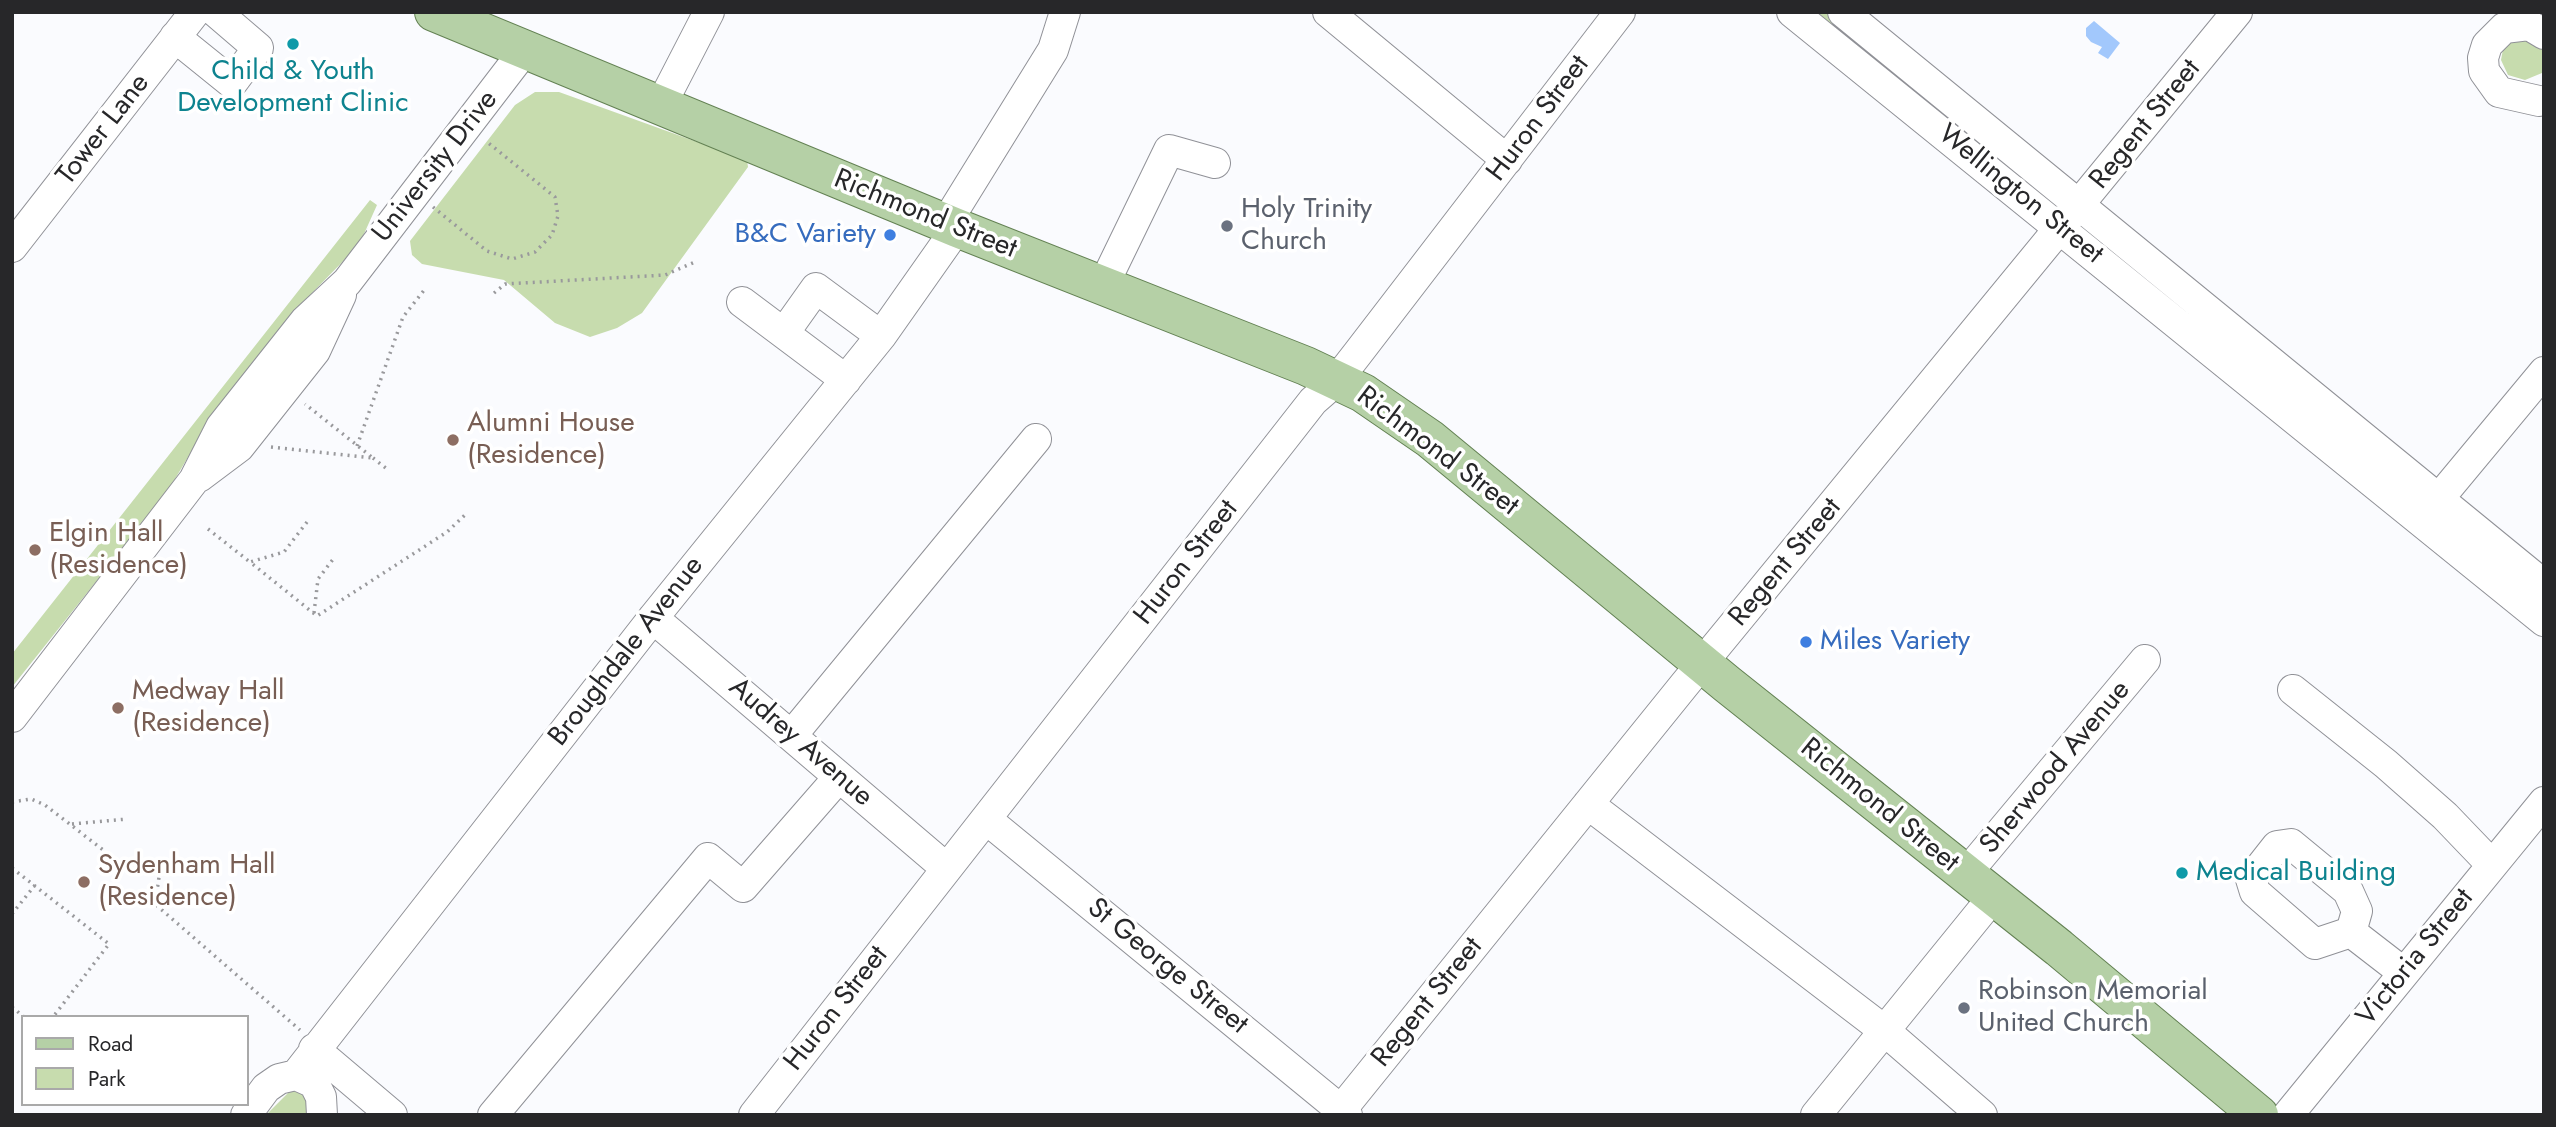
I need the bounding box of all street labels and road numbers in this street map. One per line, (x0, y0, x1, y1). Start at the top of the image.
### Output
street label: Huron Street (1481, 49, 1597, 189)
street label: Regent Street (2084, 53, 2208, 197)
street label: Tower Lane (50, 68, 158, 192)
street label: University Drive (366, 84, 506, 250)
street label: Wellington Street (1931, 118, 2109, 272)
street label: Richmond Street (829, 163, 1021, 267)
street label: Richmond Street (1349, 380, 1525, 524)
street label: Regent Street (1723, 492, 1849, 634)
street label: Huron Street (1128, 494, 1246, 632)
street label: Broughdale Avenue (543, 550, 711, 754)
street label: Audrey Avenue (721, 671, 879, 815)
street label: Sherwood Avenue (1974, 675, 2138, 861)
street label: Richmond Street (1793, 732, 1965, 880)
street label: Victoria Street (2350, 883, 2482, 1033)
street label: St George Street (1080, 892, 1254, 1042)
street label: Regent Street (1366, 931, 1490, 1075)
street label: Huron Street (778, 940, 896, 1078)

